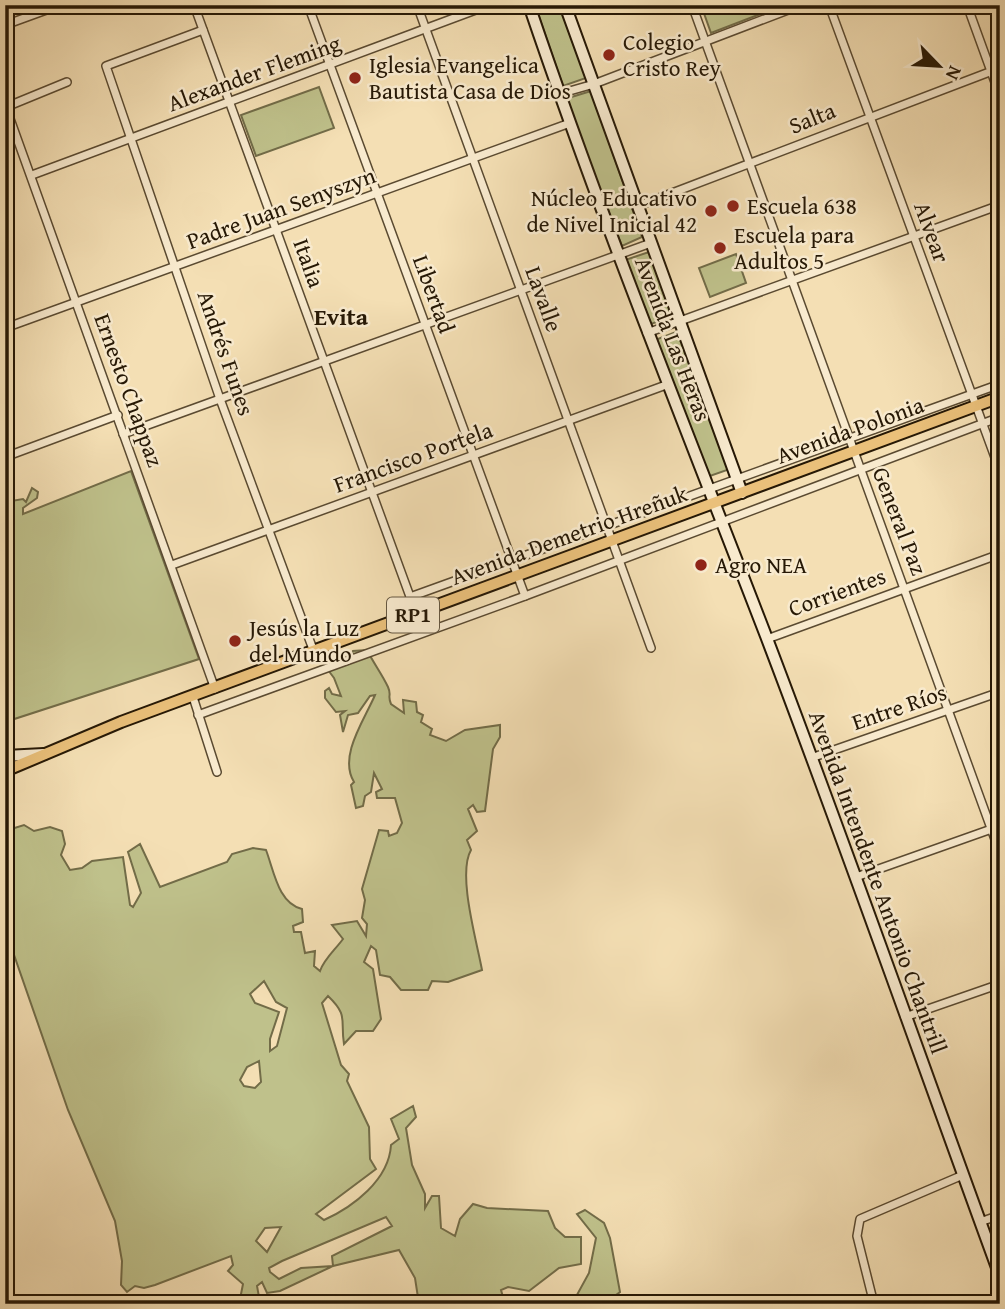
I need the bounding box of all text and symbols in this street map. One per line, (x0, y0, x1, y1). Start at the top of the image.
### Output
place label: Colegio Cristo Rey (623, 25, 722, 84)
street label: Alexander Fleming (163, 26, 346, 119)
north arrow (904, 32, 974, 102)
marker: Colegio Cristo Rey (601, 47, 617, 63)
place label: Iglesia Evangelica Bautista Casa de Dios (369, 48, 571, 107)
text: N (939, 62, 970, 85)
marker: Iglesia Evangelica Bautista Casa de Dios (347, 70, 363, 86)
street label: Salta (784, 93, 840, 142)
street label: Padre Juan Senyszyn (182, 158, 380, 257)
place label: Núcleo Educativo de Nivel Inicial 42 (527, 181, 697, 240)
place label: Escuela 638 (747, 189, 857, 222)
street label: Alvear (906, 197, 959, 267)
marker: Escuela 638 (725, 198, 741, 214)
marker: Núcleo Educativo de Nivel Inicial 42 (703, 203, 719, 219)
place label: Escuela para Adultos 5 (734, 218, 854, 277)
street label: Italia (285, 234, 334, 292)
marker: Escuela para Adultos 5 (712, 240, 728, 256)
street label: Libertad (405, 250, 464, 338)
street label: Avenida Las Heras (627, 252, 720, 426)
street label: Lavalle (517, 262, 571, 336)
street label: Andrés Funes (190, 286, 263, 420)
district label: Evita (314, 299, 369, 334)
street label: Ernesto Chappaz (86, 309, 172, 471)
street label: Avenida Polonia (772, 388, 928, 471)
street label: Francisco Portela (329, 412, 497, 501)
street label: General Paz (865, 462, 936, 579)
street label: Avenida Demetrio Hreñuk (446, 476, 692, 593)
place label: Agro NEA (715, 548, 807, 581)
marker: Agro NEA (693, 557, 709, 573)
street label: Corrientes (784, 559, 890, 624)
road number: RP1 (387, 598, 439, 632)
place label: Jesús la Luz del Mundo (246, 611, 359, 670)
marker: Jesús la Luz del Mundo (227, 633, 243, 649)
street label: Entre Ríos (847, 675, 951, 738)
street label: Avenida Intendente Antonio Chantrill (801, 706, 956, 1058)

